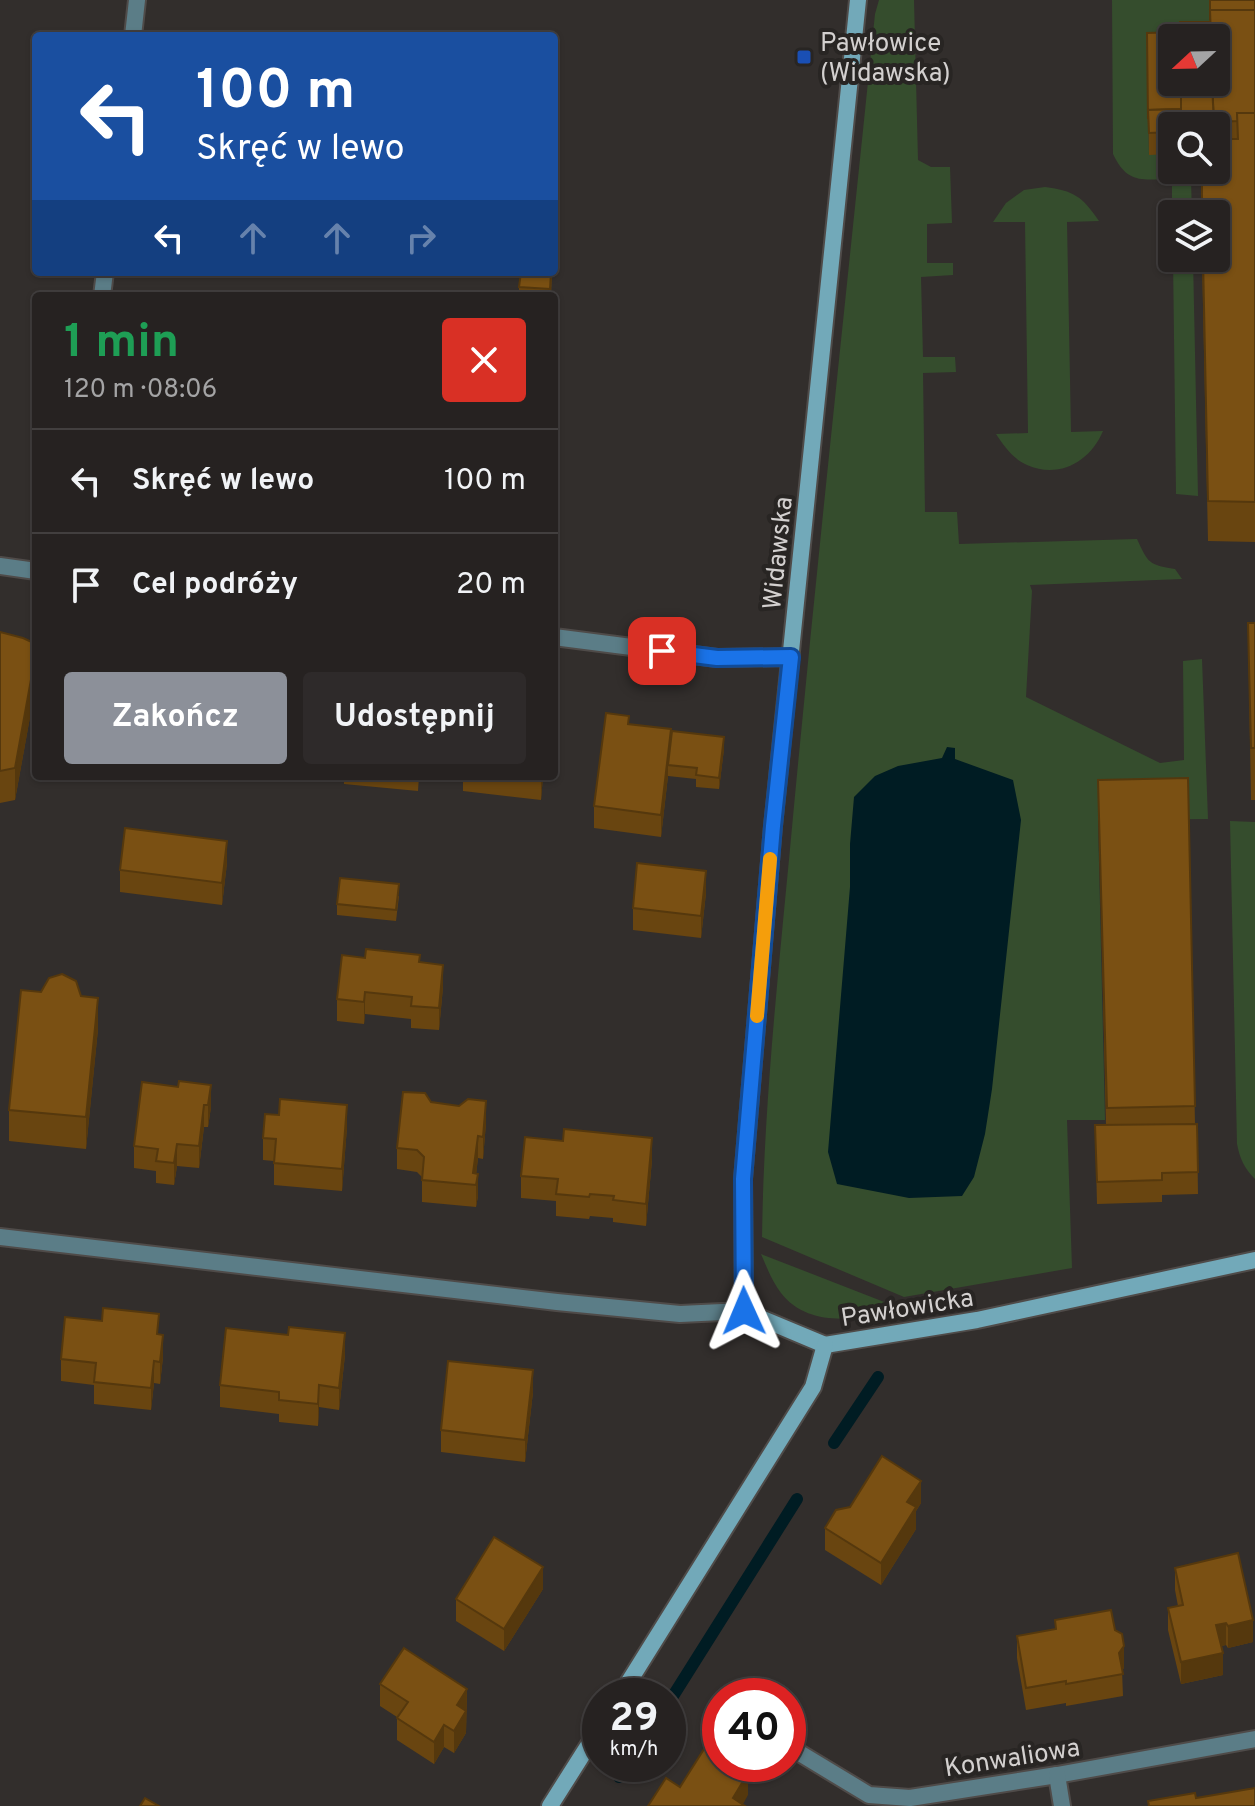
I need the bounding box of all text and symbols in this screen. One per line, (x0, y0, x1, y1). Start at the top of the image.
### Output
north arrow (1158, 24, 1230, 96)
map controls (1158, 24, 1230, 272)
place label: Pawłowice (Widawska) (820, 28, 951, 91)
marker: Pawłowice (Widawska) (795, 48, 813, 66)
text: 100 m (196, 58, 355, 128)
icon: left (64, 64, 168, 168)
button: search (1158, 112, 1230, 184)
text: Skręć w lewo (196, 127, 405, 173)
button: layers (1158, 200, 1230, 272)
icon: left (147, 216, 191, 260)
icon: ahead (231, 216, 275, 260)
icon: ahead (315, 216, 359, 260)
icon: right (399, 216, 443, 260)
text: 1 min (64, 314, 179, 374)
button: close (442, 318, 526, 402)
text: 120 m · 08:06 (64, 374, 217, 407)
icon: left (64, 459, 108, 503)
text: Skręć w lewo (132, 463, 314, 500)
text: 100 m (444, 463, 526, 500)
street label: Widawska (757, 495, 802, 612)
icon: arrive (64, 563, 108, 607)
text: Cel podróży (132, 567, 298, 604)
text: 20 m (456, 567, 526, 604)
pin (628, 617, 696, 685)
icon: arrive (640, 629, 684, 673)
button: Zakończ (64, 672, 287, 764)
button: Udostępnij (303, 672, 526, 764)
position arrow (702, 1269, 786, 1353)
street label: Pawłowicka (839, 1283, 976, 1336)
speed limit sign: 40 (702, 1678, 806, 1782)
text: 29 (609, 1695, 659, 1745)
street label: Konwaliowa (942, 1732, 1083, 1786)
text: km/h (610, 1737, 658, 1763)

